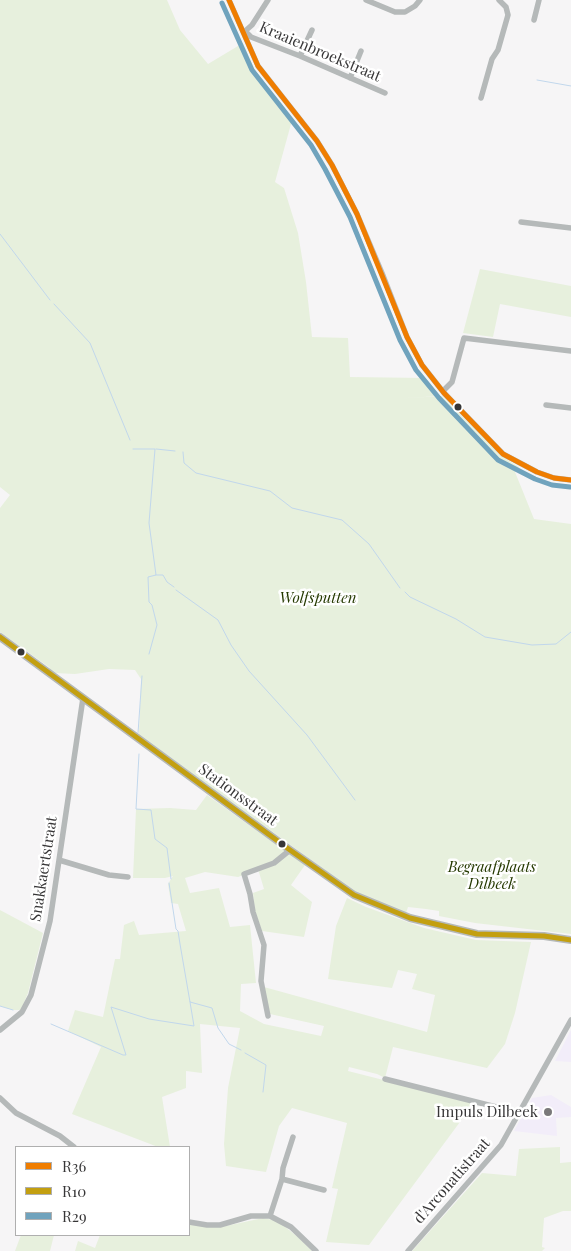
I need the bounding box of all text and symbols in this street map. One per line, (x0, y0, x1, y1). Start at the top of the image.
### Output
street label: Kraaienbroekstraat (257, 18, 383, 86)
unlabelled marker (453, 402, 463, 412)
park label: Wolfsputten (280, 589, 356, 607)
unlabelled marker (16, 647, 26, 657)
street label: Stationsstraat (195, 760, 281, 830)
street label: Snakkaertstraat (27, 815, 61, 923)
unlabelled marker (277, 839, 287, 849)
park label: Begraafplaats Dilbeek (448, 858, 536, 893)
place label: Impuls Dilbeek (436, 1103, 538, 1121)
marker: Impuls Dilbeek (542, 1106, 554, 1118)
street label: d'Arconatistraat (410, 1135, 494, 1227)
legend (15, 1146, 190, 1236)
text: R36 (62, 1156, 86, 1176)
text: R10 (62, 1181, 86, 1201)
text: R29 (62, 1206, 87, 1226)

